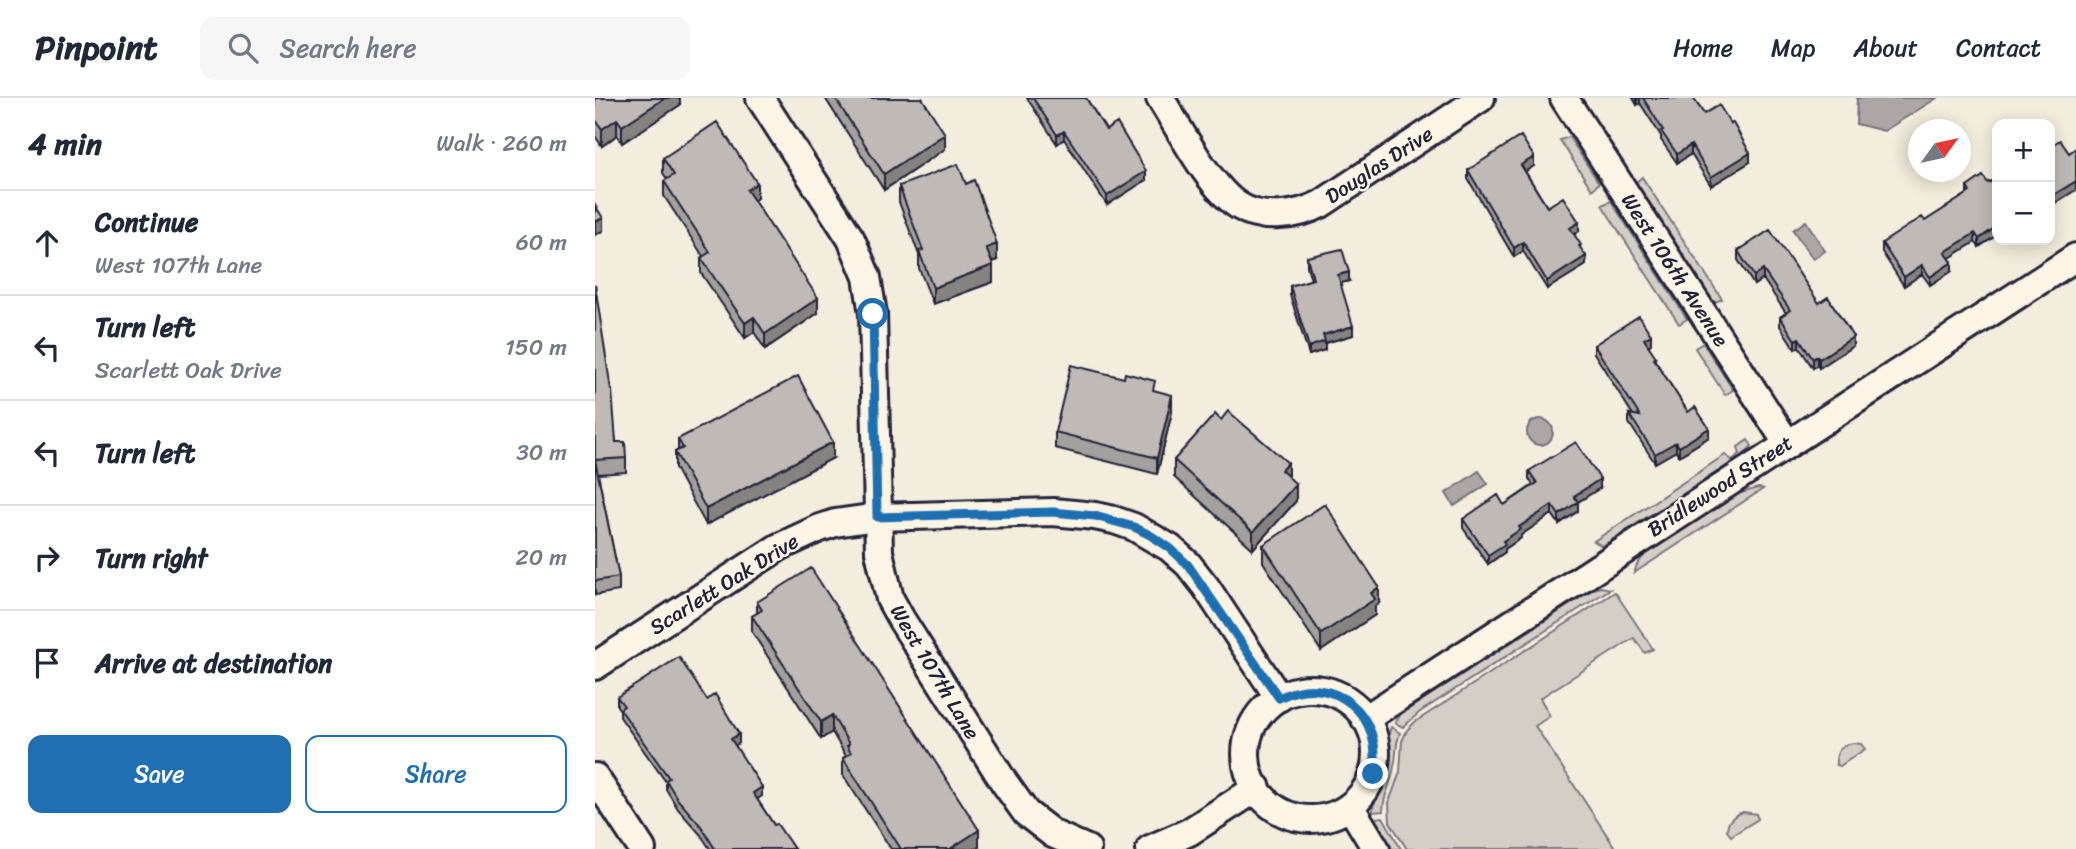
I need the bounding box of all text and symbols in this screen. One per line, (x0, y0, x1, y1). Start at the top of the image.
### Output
search box (200, 17, 690, 80)
text: Pinpoint (35, 19, 158, 77)
text: Search here (280, 25, 417, 71)
text: Home (1673, 27, 1733, 69)
text: Map (1771, 27, 1815, 69)
text: About (1853, 27, 1918, 69)
text: Contact (1956, 27, 2041, 69)
icon: search (224, 29, 262, 67)
street label: Douglas Drive (1317, 115, 1441, 214)
text: 4 min (28, 117, 102, 171)
north arrow (1908, 119, 1971, 182)
map controls (1992, 119, 2055, 245)
button: + (1992, 119, 2055, 182)
text: Walk · 260 m (436, 123, 567, 164)
button: − (1992, 182, 2055, 245)
street label: West 106th Avenue (1611, 185, 1739, 355)
text: Continue (95, 199, 198, 245)
text: 60 m (516, 222, 567, 263)
icon: ahead (28, 224, 66, 262)
text: West 107th Lane (95, 245, 262, 286)
route start (857, 298, 888, 329)
text: Turn left (95, 304, 195, 350)
text: 150 m (505, 327, 567, 368)
icon: left (28, 329, 66, 367)
text: Scarlett Oak Drive (95, 350, 282, 391)
street label: Bridlewood Street (1639, 424, 1801, 548)
text: Turn left (95, 430, 195, 476)
text: 30 m (516, 432, 567, 473)
icon: left (28, 434, 66, 472)
street label: Scarlett Oak Drive (642, 523, 807, 645)
text: Turn right (95, 535, 208, 581)
text: 20 m (516, 537, 567, 578)
icon: right (28, 539, 66, 577)
street label: West 107th Lane (879, 597, 991, 747)
text: Arrive at destination (95, 640, 332, 686)
icon: arrive (28, 644, 66, 682)
button: Save (28, 735, 291, 813)
button: Share (305, 735, 567, 813)
route end (1357, 758, 1388, 789)

